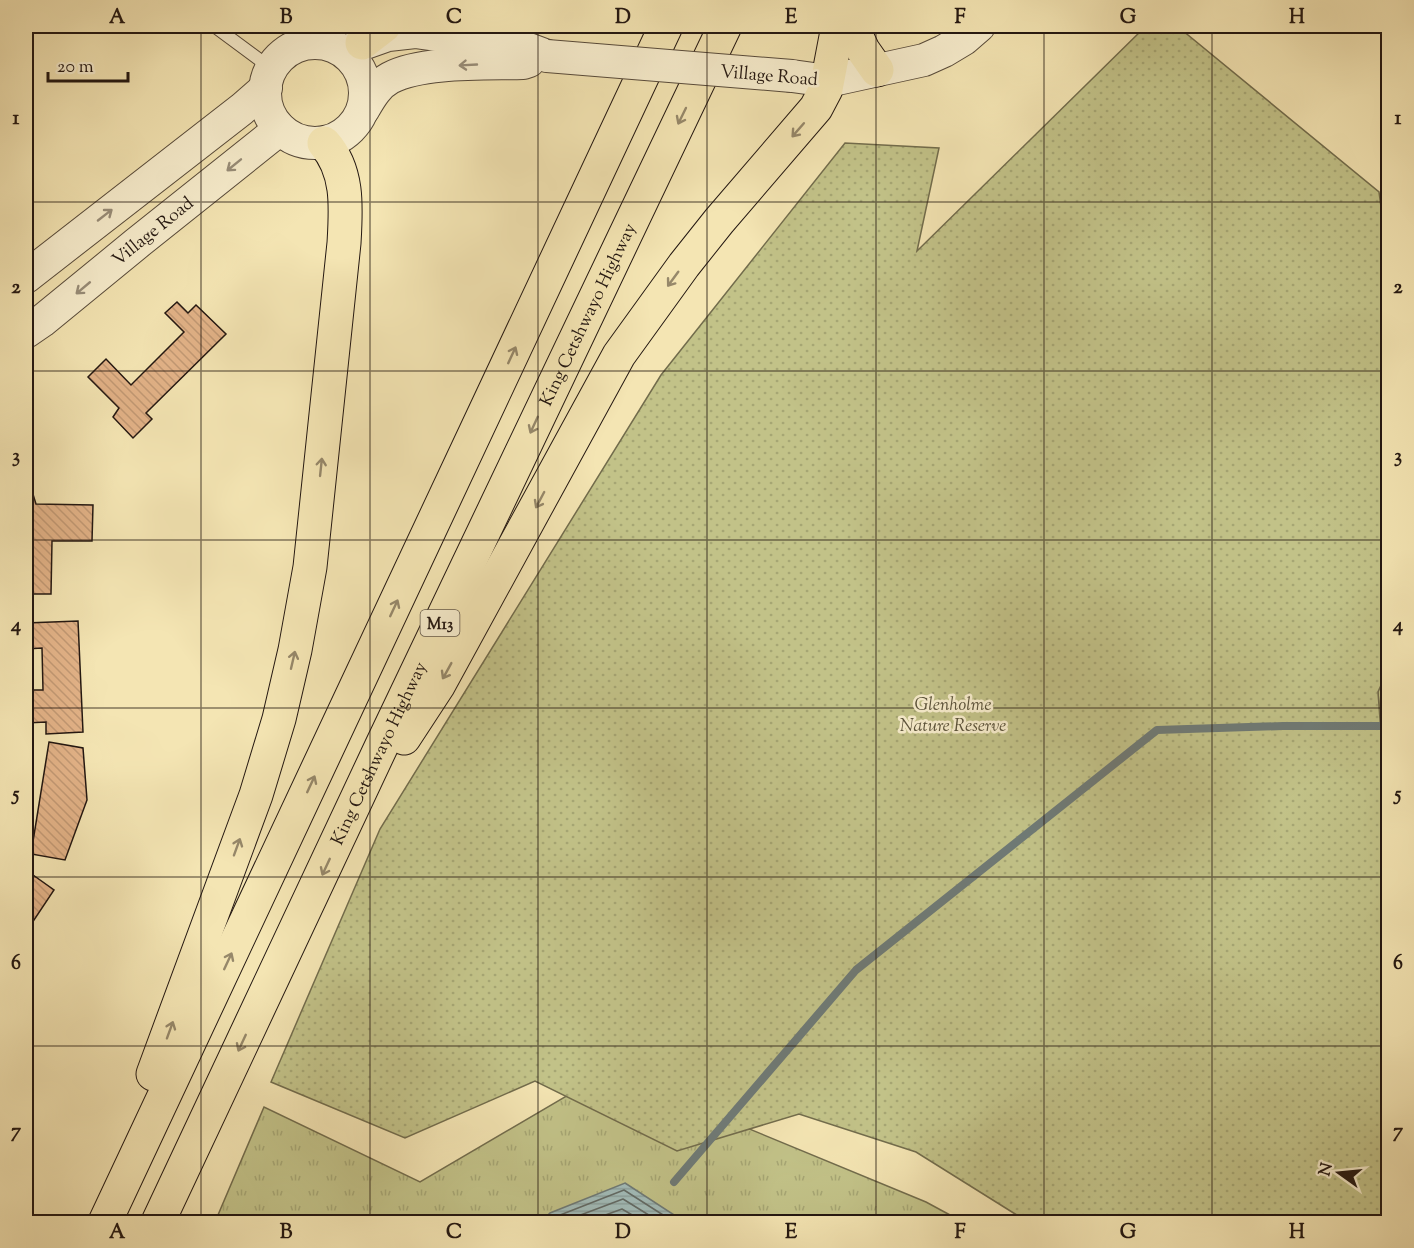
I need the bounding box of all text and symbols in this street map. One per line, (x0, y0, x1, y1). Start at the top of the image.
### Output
text: A (109, 4, 126, 33)
text: B (280, 4, 293, 33)
text: C (446, 4, 462, 33)
text: D (615, 4, 631, 33)
text: E (785, 4, 798, 33)
text: F (954, 4, 966, 33)
text: G (1120, 4, 1137, 33)
text: H (1289, 4, 1305, 33)
scale bar (48, 45, 128, 83)
text: 20 m (57, 55, 94, 81)
one-way arrow (459, 60, 479, 71)
street label: Village Road (719, 60, 819, 94)
text: 1 (13, 105, 20, 134)
text: 1 (1395, 105, 1402, 134)
one-way arrow (675, 106, 687, 124)
one-way arrow (791, 122, 805, 137)
one-way arrow (226, 158, 242, 171)
street label: Village Road (107, 192, 200, 273)
one-way arrow (96, 208, 112, 221)
street label: King Cetshwayo Highway (534, 219, 644, 411)
one-way arrow (667, 271, 679, 287)
text: 2 (11, 274, 21, 303)
text: 2 (1393, 274, 1403, 303)
one-way arrow (75, 281, 91, 294)
one-way arrow (507, 346, 519, 364)
one-way arrow (528, 415, 540, 433)
text: 3 (12, 443, 20, 472)
text: 3 (1394, 443, 1402, 472)
one-way arrow (316, 458, 327, 478)
one-way arrow (534, 491, 546, 508)
one-way arrow (388, 599, 400, 617)
road number: M13 (420, 610, 460, 636)
text: 4 (10, 612, 21, 641)
text: 4 (1392, 612, 1403, 641)
one-way arrow (287, 651, 299, 670)
street label: King Cetshwayo Highway (326, 658, 435, 850)
one-way arrow (441, 662, 453, 679)
park label: Glenholme Nature Reserve (900, 693, 1006, 740)
one-way arrow (306, 776, 318, 794)
text: 5 (11, 781, 20, 810)
text: 5 (1393, 781, 1402, 810)
one-way arrow (233, 838, 244, 857)
one-way arrow (319, 857, 331, 875)
text: 6 (11, 950, 21, 979)
text: 6 (1393, 950, 1403, 979)
one-way arrow (223, 952, 235, 970)
one-way arrow (165, 1021, 176, 1040)
one-way arrow (236, 1034, 248, 1052)
text: 7 (11, 1118, 22, 1147)
text: 7 (1393, 1118, 1404, 1147)
north arrow (1309, 1143, 1369, 1203)
text: N (1314, 1160, 1340, 1179)
text: A (109, 1219, 126, 1248)
text: B (280, 1219, 293, 1248)
text: C (446, 1219, 462, 1248)
text: D (615, 1219, 631, 1248)
text: E (785, 1219, 798, 1248)
text: F (954, 1219, 966, 1248)
text: G (1120, 1219, 1137, 1248)
text: H (1289, 1219, 1305, 1248)

